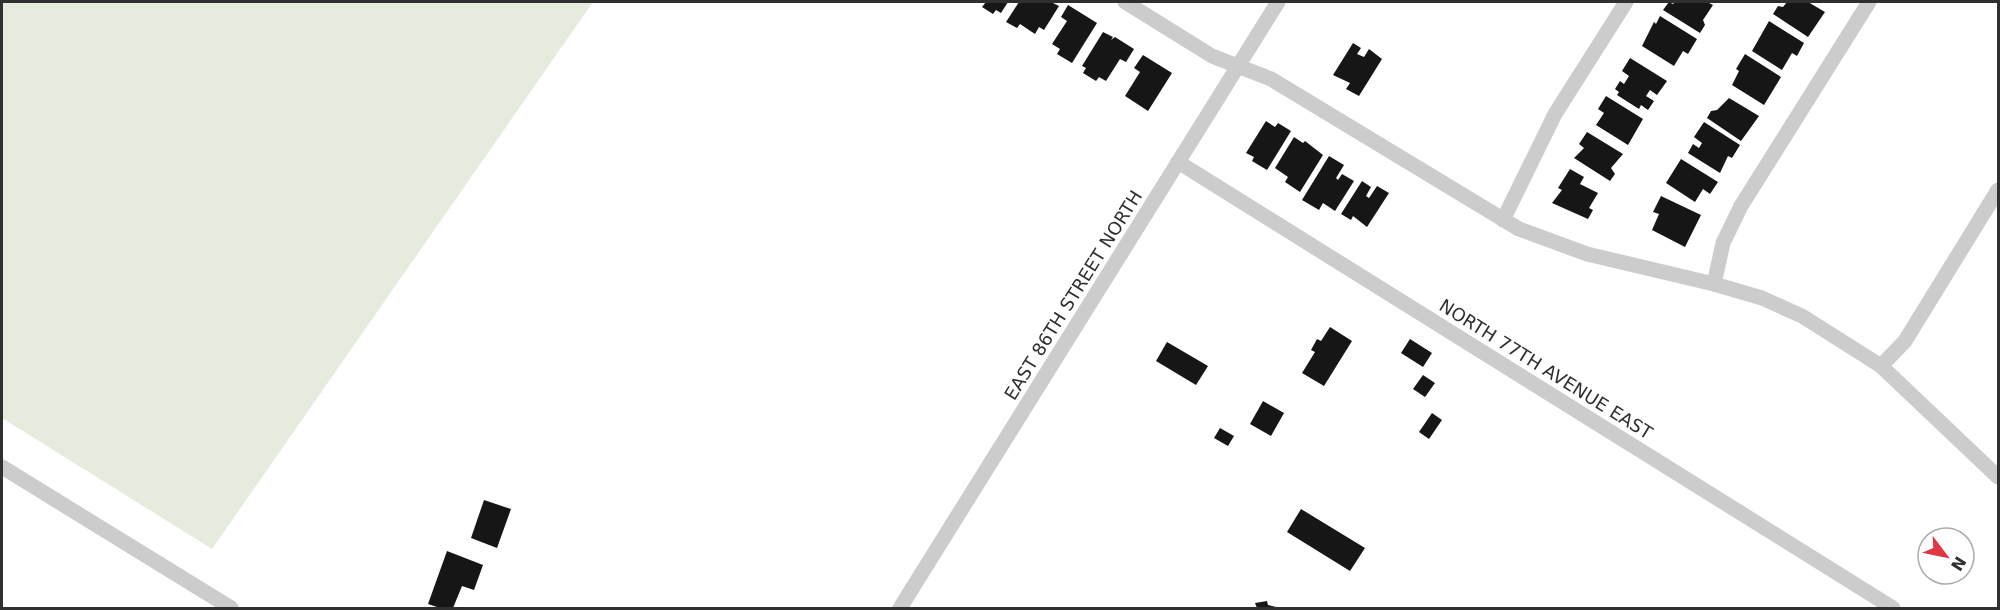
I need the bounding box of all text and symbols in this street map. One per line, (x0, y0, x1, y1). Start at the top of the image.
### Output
street label: EAST 86TH STREET NORTH (1000, 187, 1146, 403)
street label: NORTH 77TH AVENUE EAST (1436, 295, 1657, 444)
north arrow (1916, 526, 1976, 586)
text: N (1947, 553, 1970, 574)

